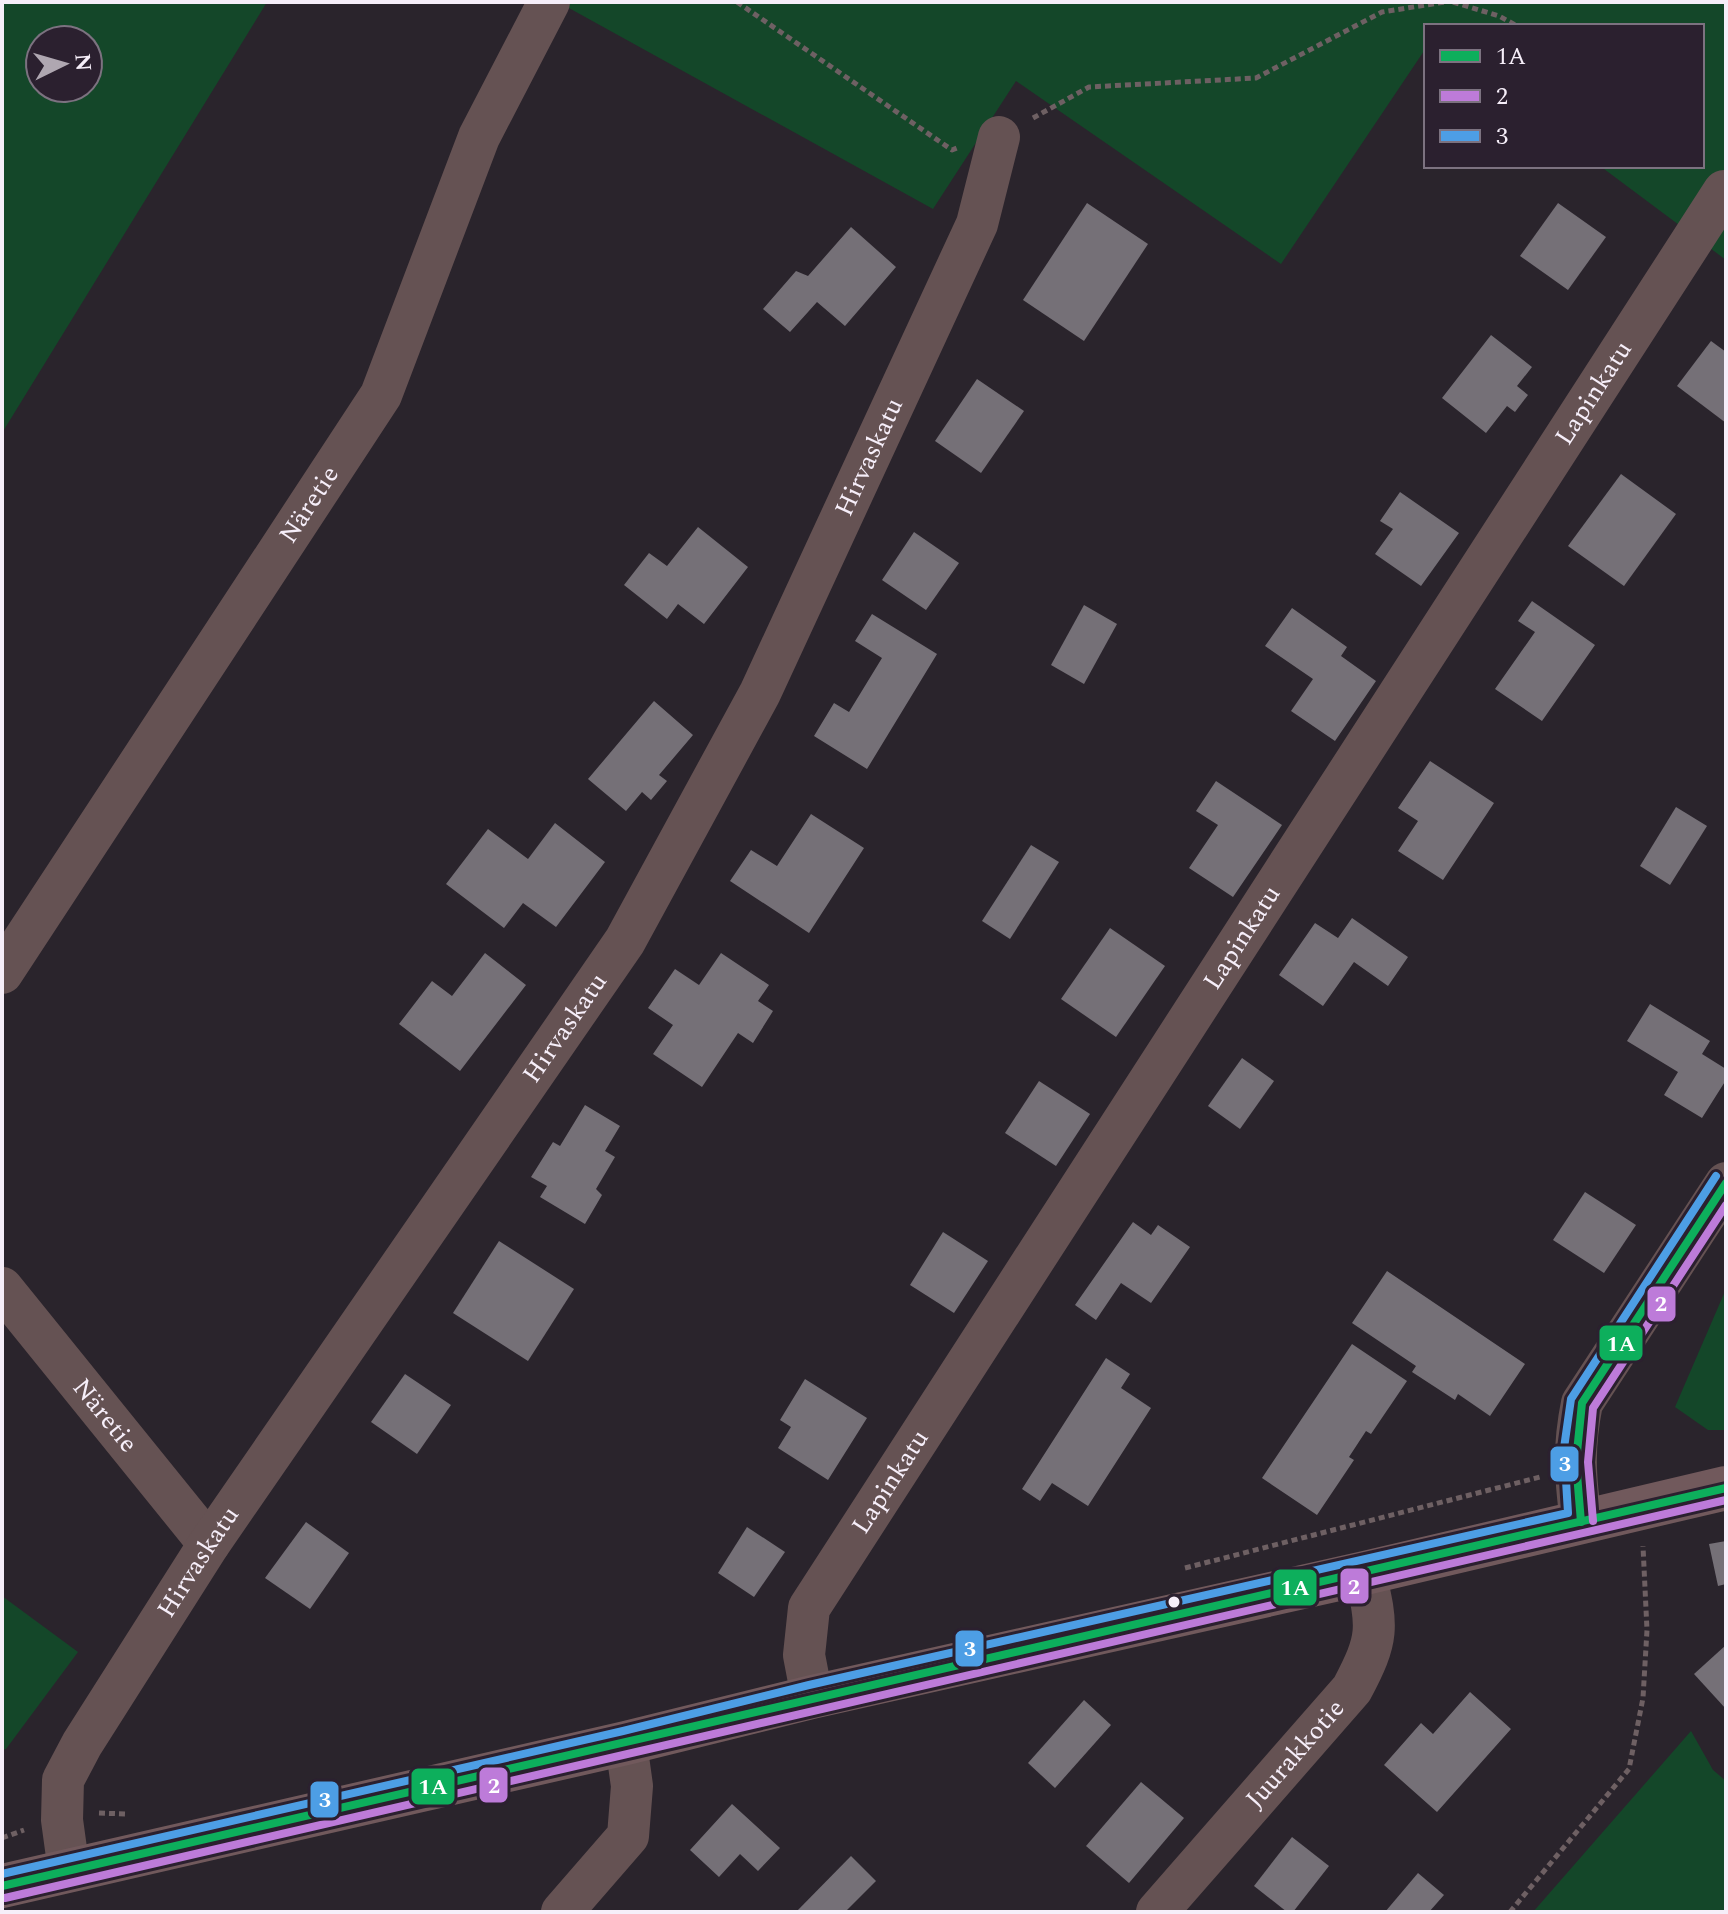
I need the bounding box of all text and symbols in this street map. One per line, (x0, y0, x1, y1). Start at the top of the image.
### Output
north arrow (24, 24, 104, 104)
legend (1424, 24, 1704, 168)
text: 1A (1496, 39, 1526, 75)
text: N (65, 52, 100, 73)
text: 2 (1496, 79, 1508, 115)
text: 3 (1496, 119, 1508, 155)
street label: Lapinkatu (1545, 333, 1642, 454)
street label: Hirvaskatu (824, 391, 914, 523)
street label: Näretie (269, 458, 349, 552)
street label: Lapinkatu (1193, 877, 1291, 998)
street label: Hirvaskatu (513, 965, 617, 1091)
line badge: 2 (1646, 1285, 1677, 1323)
text: 2 (1655, 1288, 1667, 1321)
line badge: 1A (1598, 1324, 1644, 1362)
text: 1A (1606, 1328, 1636, 1361)
street label: Näretie (62, 1369, 148, 1462)
street label: Lapinkatu (842, 1422, 939, 1542)
line badge: 3 (1549, 1445, 1580, 1483)
text: 3 (1559, 1448, 1571, 1481)
street label: Hirvaskatu (147, 1498, 249, 1626)
line badge: 2 (1339, 1567, 1370, 1605)
line badge: 1A (1272, 1568, 1318, 1607)
text: 2 (1348, 1571, 1360, 1604)
text: 1A (1280, 1572, 1310, 1605)
unlabelled marker (1166, 1594, 1182, 1610)
line badge: 3 (954, 1629, 985, 1668)
text: 3 (964, 1633, 976, 1666)
street label: Juurakkotie (1236, 1690, 1355, 1818)
line badge: 2 (478, 1766, 509, 1804)
line badge: 1A (410, 1767, 456, 1806)
text: 2 (488, 1770, 500, 1803)
text: 1A (418, 1771, 448, 1804)
line badge: 3 (309, 1780, 340, 1819)
text: 3 (319, 1784, 331, 1817)

